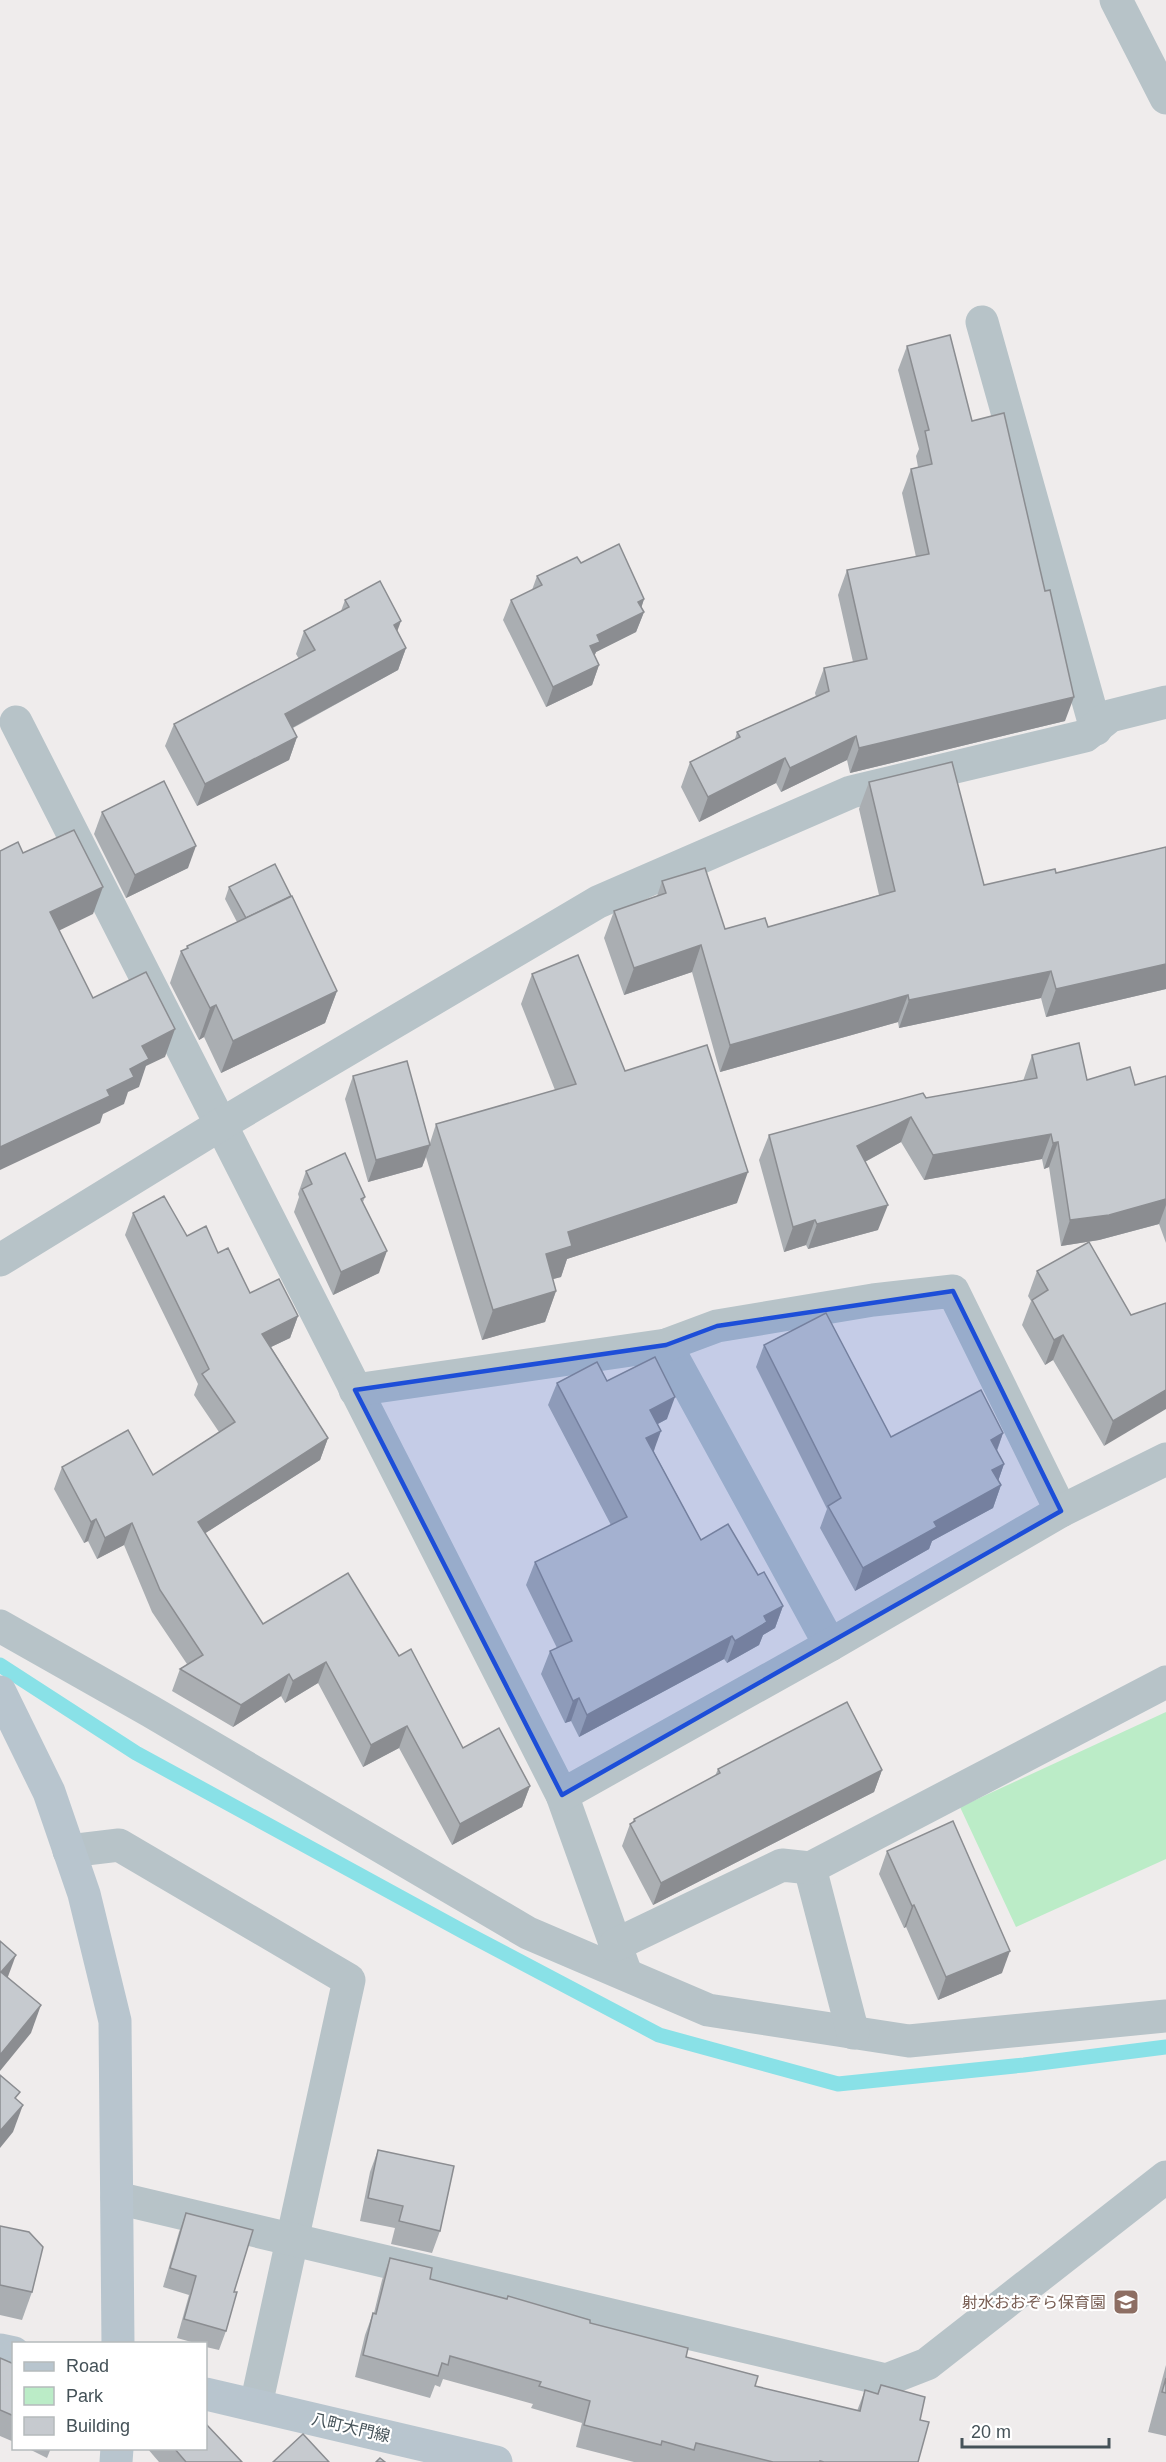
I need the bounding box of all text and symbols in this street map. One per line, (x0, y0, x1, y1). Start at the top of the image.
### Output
school or university icon: 射水おおぞら保育園 (1111, 2287, 1141, 2317)
place label: 射水おおぞら保育園 (962, 2294, 1106, 2311)
legend (12, 2342, 207, 2450)
text: Road (66, 2356, 109, 2376)
text: Park (66, 2386, 104, 2406)
street label: 八町大門線 (310, 2410, 392, 2445)
scale bar (962, 2411, 1109, 2449)
text: Building (66, 2416, 130, 2436)
text: 20 m (971, 2422, 1011, 2442)

